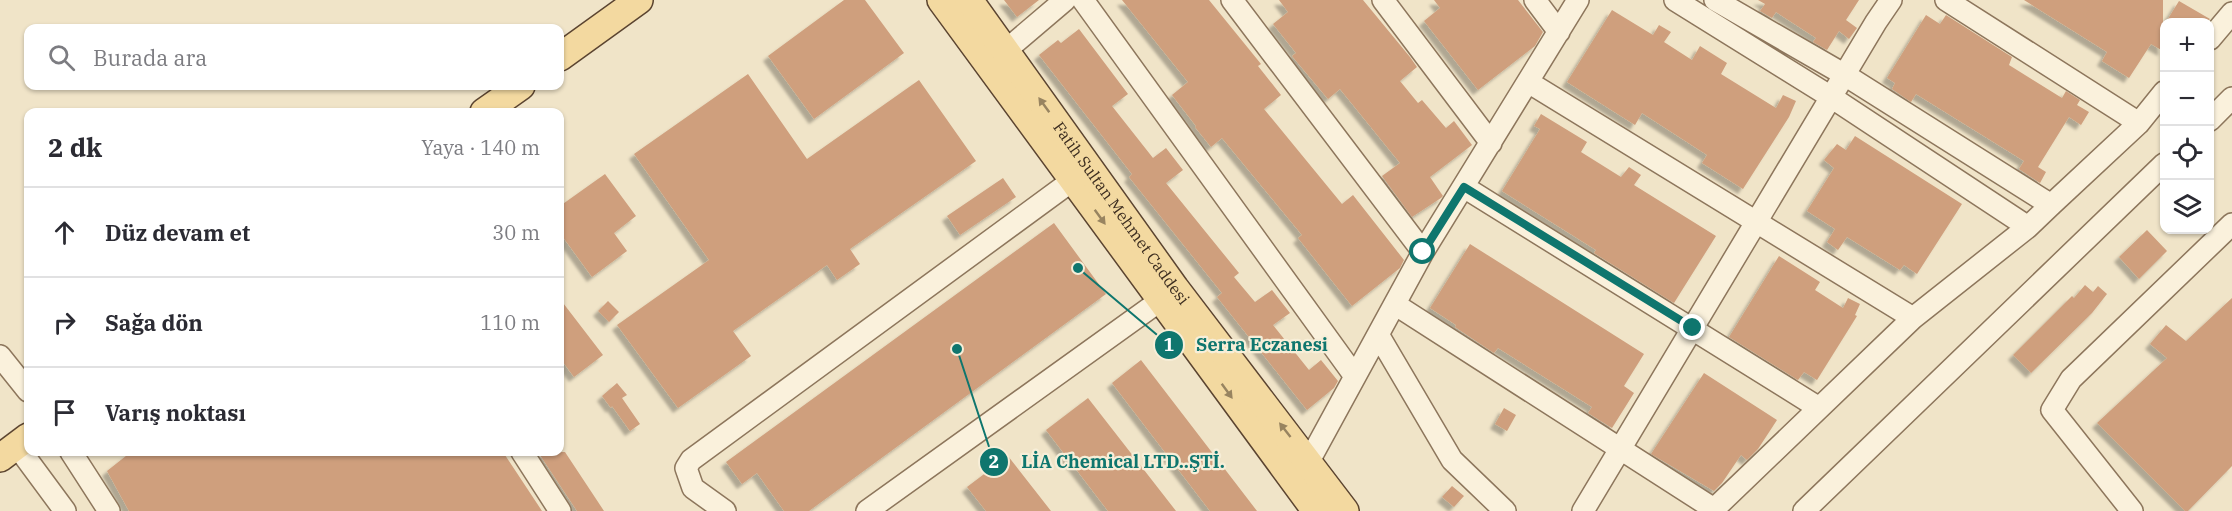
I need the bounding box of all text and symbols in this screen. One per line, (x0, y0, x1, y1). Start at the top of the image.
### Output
map controls (2160, 18, 2214, 234)
button: + (2160, 18, 2214, 72)
search box (24, 24, 564, 90)
icon: search (45, 41, 78, 74)
text: Burada ara (93, 43, 207, 72)
button: − (2160, 72, 2214, 126)
one-way arrow (1038, 97, 1050, 113)
street label: Fatih Sultan Mehmet Caddesi (1049, 118, 1194, 308)
button: locate (2160, 126, 2214, 180)
text: 2 dk (48, 130, 102, 164)
text: Yaya · 140 m (421, 134, 540, 161)
button: layers (2160, 180, 2214, 234)
one-way arrow (1094, 208, 1106, 224)
icon: ahead (48, 216, 81, 249)
text: Düz devam et (105, 218, 250, 247)
text: 30 m (492, 219, 540, 246)
route start (1409, 238, 1435, 264)
icon: right (48, 306, 81, 339)
text: Sağa dön (105, 308, 203, 337)
text: 110 m (480, 309, 540, 336)
route end (1679, 314, 1705, 340)
callout: Serra Eczanesi (1154, 327, 1339, 363)
text: 1 (1164, 333, 1175, 356)
text: Serra Eczanesi (1196, 333, 1328, 356)
one-way arrow (1221, 383, 1233, 399)
icon: arrive (48, 396, 81, 429)
text: Varış noktası (105, 398, 246, 427)
one-way arrow (1279, 423, 1291, 439)
callout: LİA Chemical LTD..ŞTİ. (979, 444, 1237, 480)
text: 2 (989, 450, 999, 473)
text: LİA Chemical LTD..ŞTİ. (1021, 450, 1225, 473)

